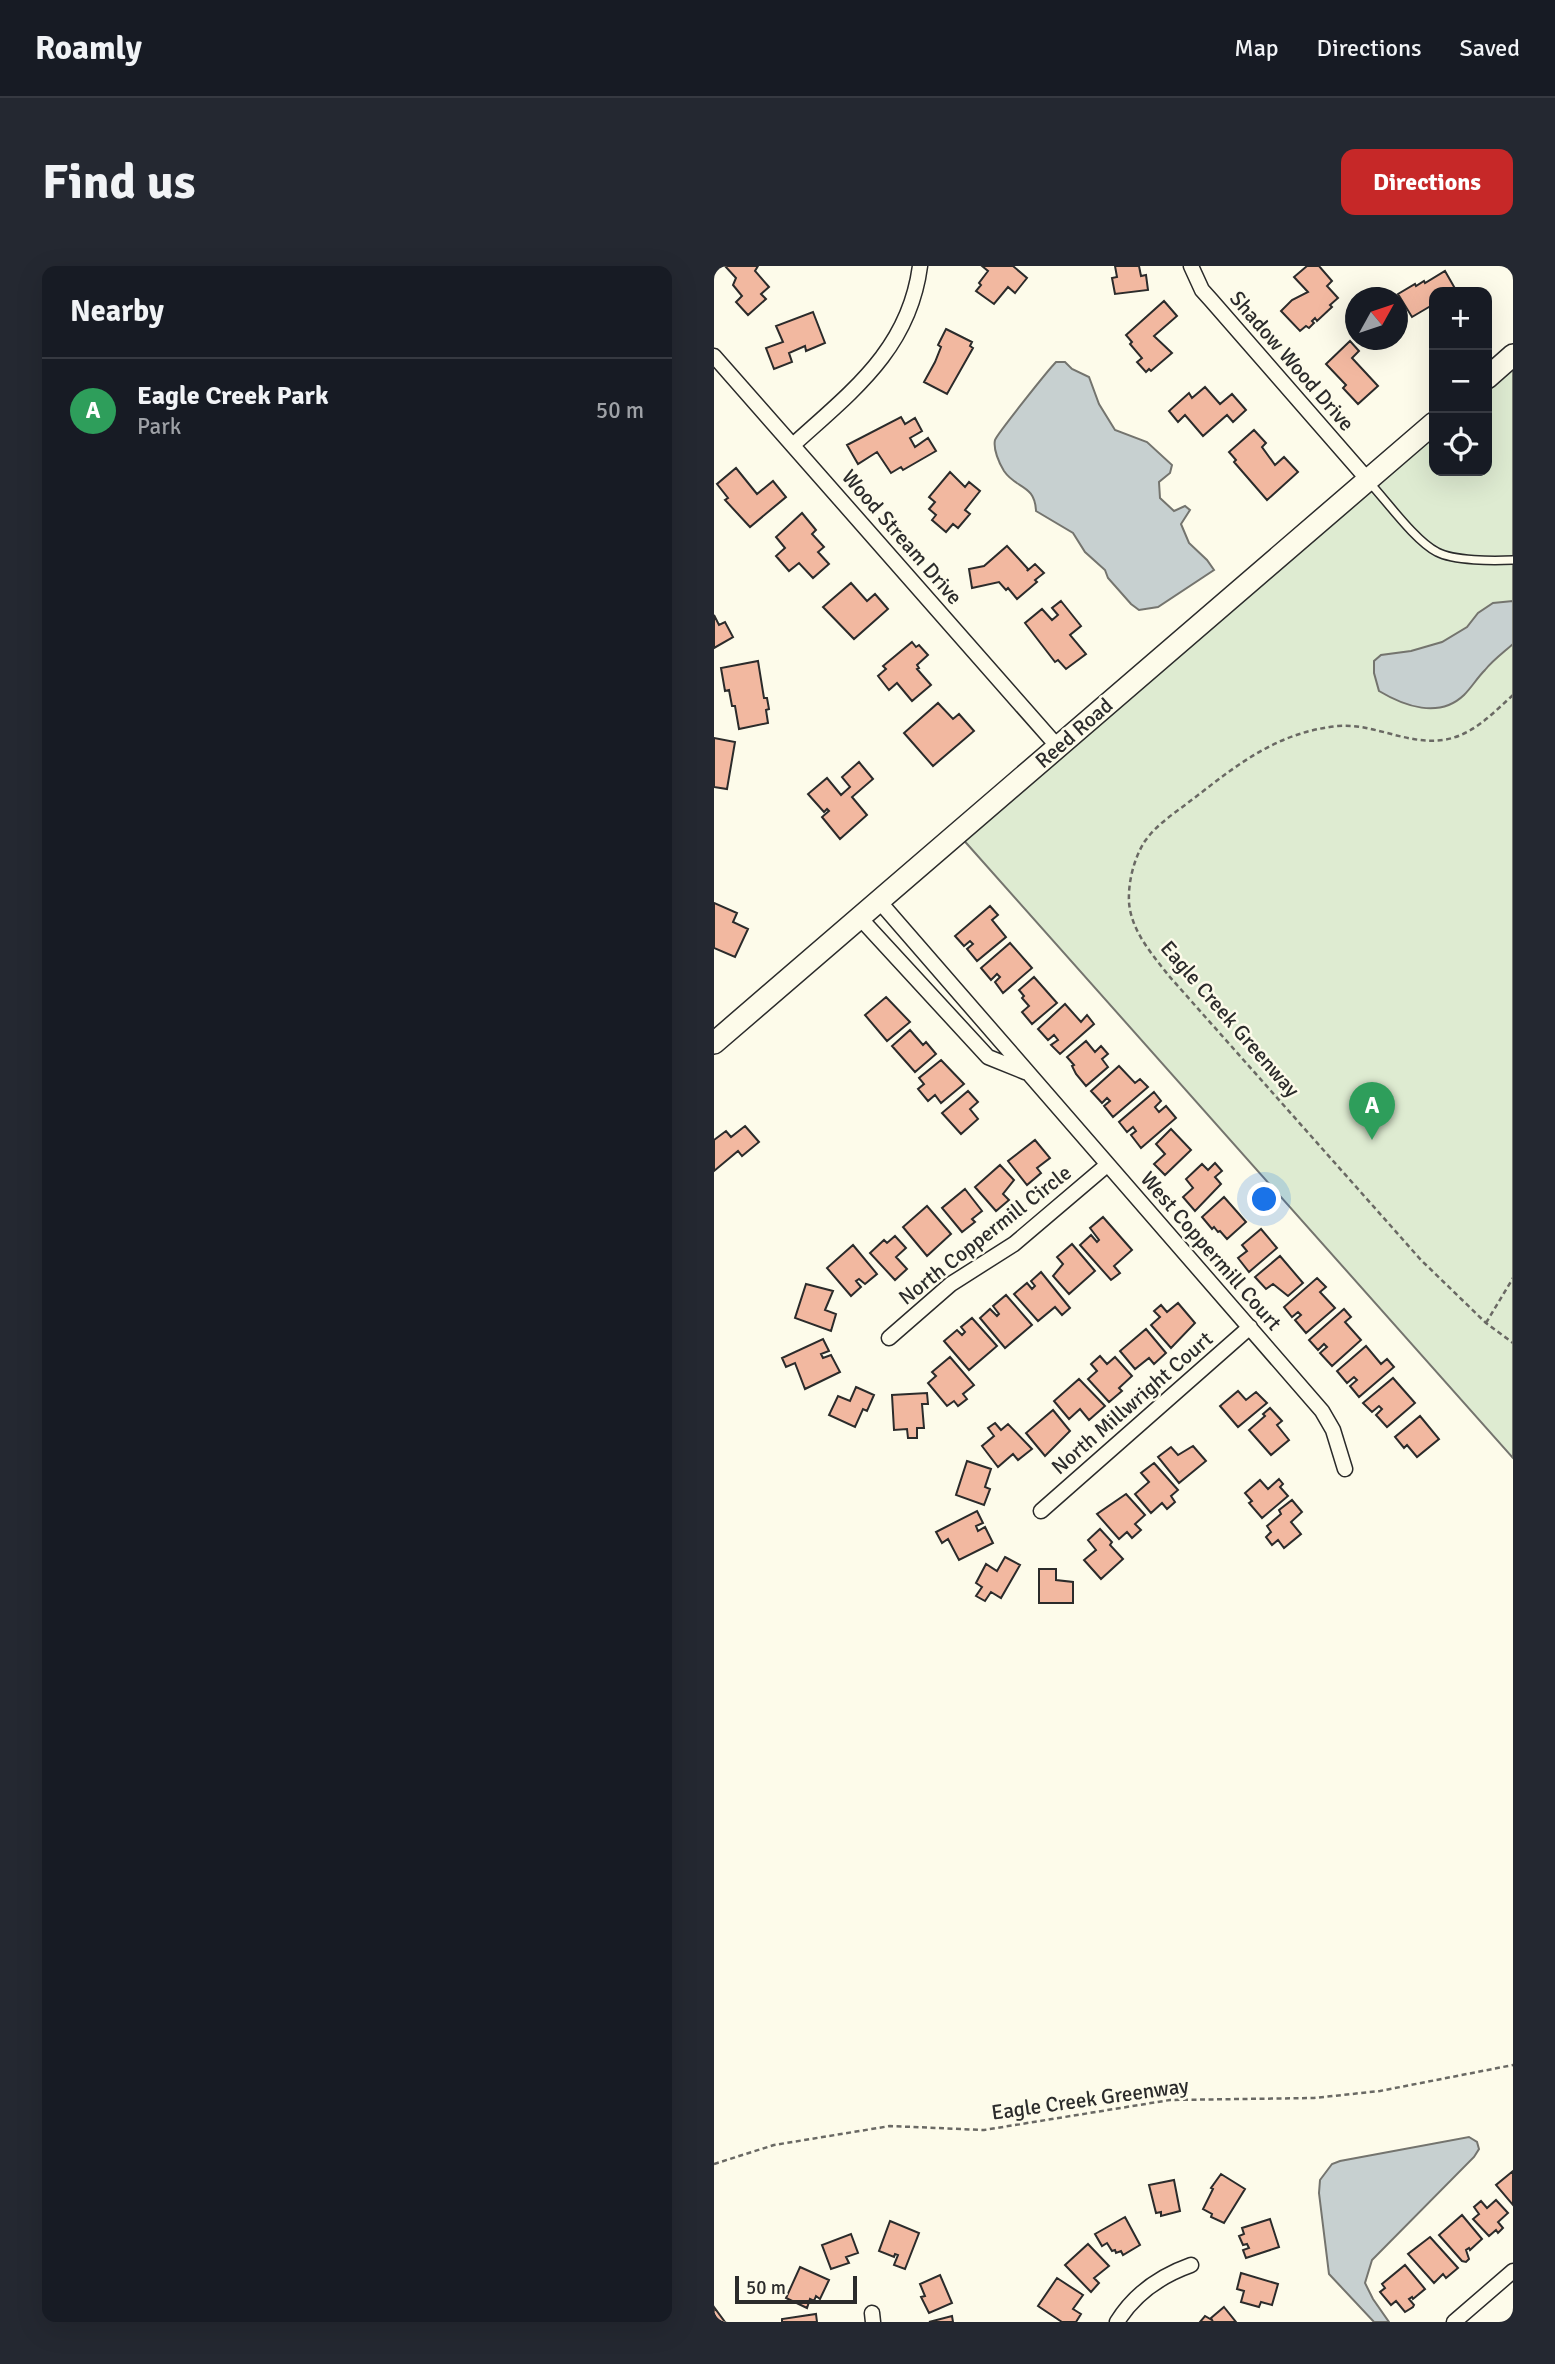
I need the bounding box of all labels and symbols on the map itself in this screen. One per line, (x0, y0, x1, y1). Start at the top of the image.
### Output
street label: Shadow Wood Drive (1224, 286, 1360, 436)
north arrow (1345, 287, 1408, 350)
street label: Wood Stream Drive (836, 464, 968, 610)
street label: Reed Road (1030, 692, 1118, 774)
street label: Eagle Creek Greenway (1155, 935, 1305, 1103)
pin: A (1349, 1082, 1395, 1140)
street label: North Coppermill Circle (893, 1160, 1077, 1310)
street label: West Coppermill Court (1135, 1166, 1287, 1336)
your location (1247, 1182, 1281, 1216)
street label: North Millwright Court (1046, 1326, 1218, 1480)
street label: Eagle Creek Greenway (990, 2072, 1190, 2126)
scale bar (735, 2273, 858, 2305)

